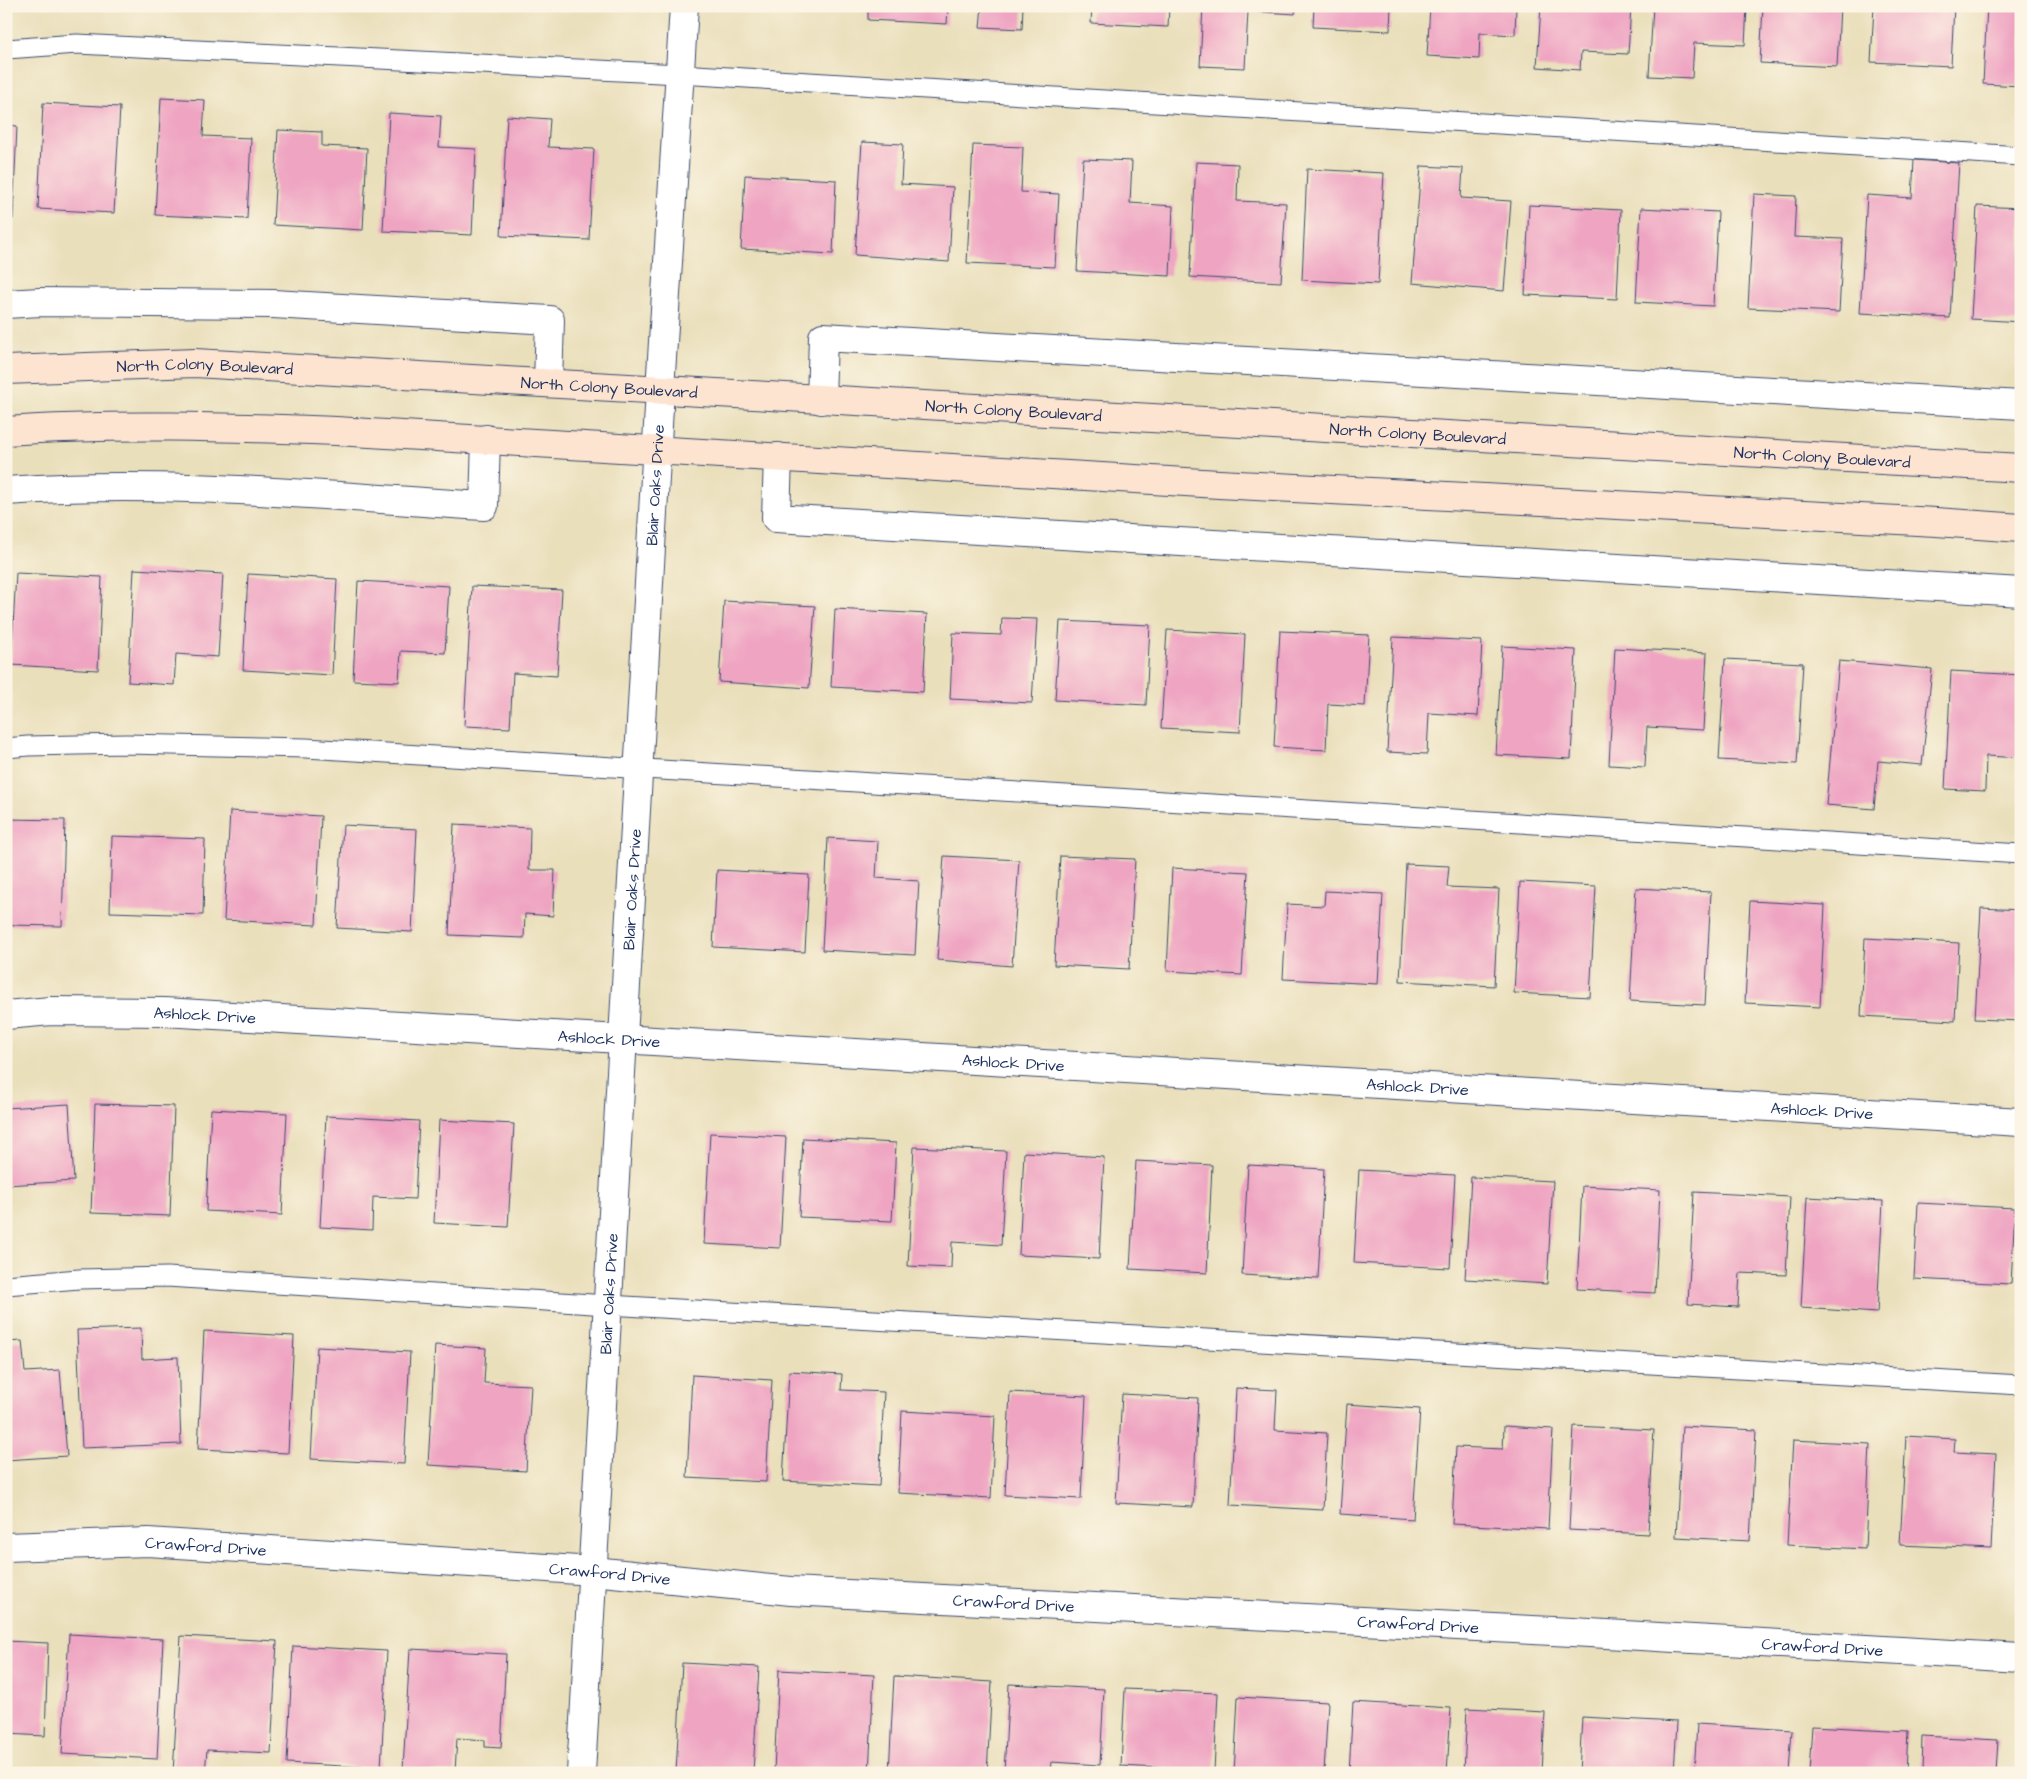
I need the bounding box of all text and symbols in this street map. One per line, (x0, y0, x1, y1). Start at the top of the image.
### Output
street label: North Colony Boulevard (116, 353, 294, 381)
street label: North Colony Boulevard (520, 372, 698, 404)
street label: North Colony Boulevard (925, 395, 1102, 427)
street label: North Colony Boulevard (1329, 418, 1507, 450)
street label: Blair Oaks Drive (641, 424, 670, 546)
street label: North Colony Boulevard (1733, 442, 1911, 474)
street label: Blair Oaks Drive (618, 828, 647, 951)
street label: Ashlock Drive (153, 1002, 257, 1029)
street label: Ashlock Drive (557, 1025, 661, 1053)
street label: Ashlock Drive (961, 1049, 1066, 1077)
street label: Ashlock Drive (1366, 1073, 1470, 1101)
street label: Ashlock Drive (1770, 1097, 1874, 1125)
street label: Blair Oaks Drive (595, 1232, 624, 1355)
street label: Crawford Drive (144, 1532, 268, 1562)
street label: Crawford Drive (548, 1558, 672, 1591)
street label: Crawford Drive (952, 1590, 1075, 1618)
street label: Crawford Drive (1357, 1611, 1480, 1639)
street label: Crawford Drive (1761, 1633, 1884, 1662)

